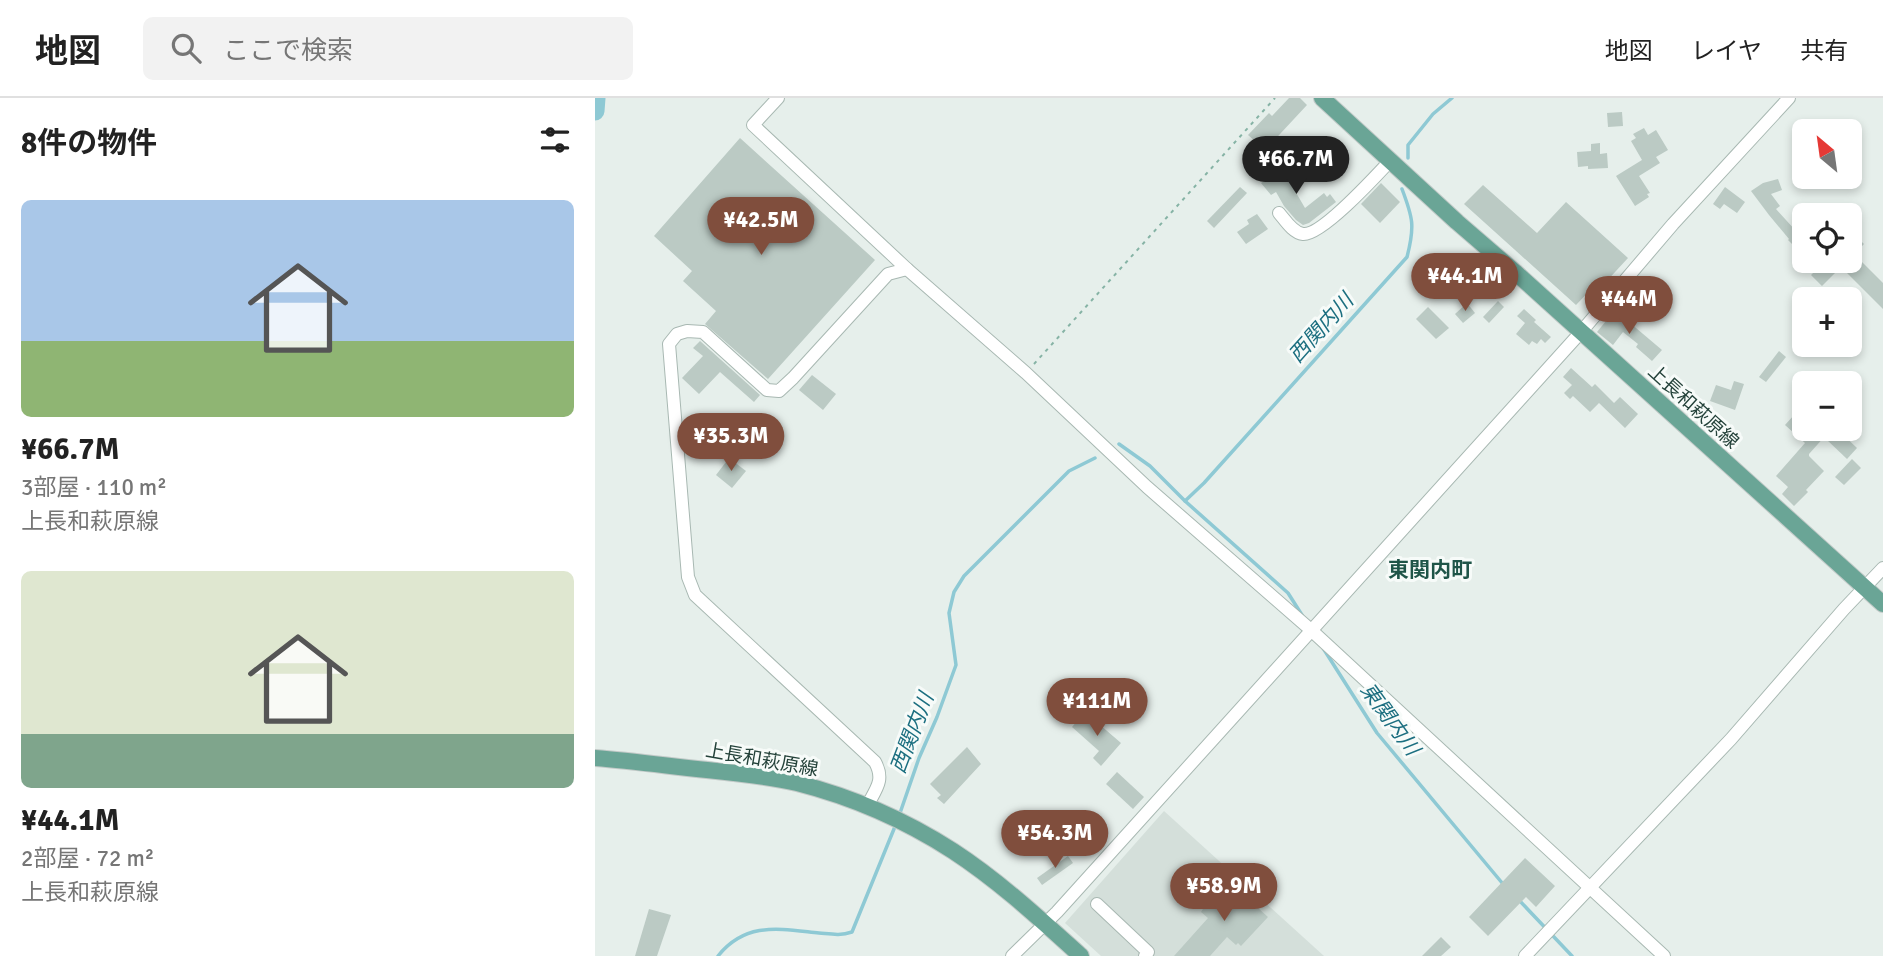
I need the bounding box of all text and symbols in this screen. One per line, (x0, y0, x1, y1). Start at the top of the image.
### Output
search box (143, 17, 633, 80)
icon: search (167, 29, 205, 67)
text: 地図 (35, 31, 101, 72)
text: ここで検索 (223, 35, 353, 67)
text: 地図 (1605, 36, 1653, 66)
text: レイヤ (1691, 36, 1762, 66)
text: 共有 (1800, 36, 1848, 66)
north arrow (1792, 119, 1862, 189)
map controls (1792, 119, 1862, 441)
icon: filters (536, 121, 574, 159)
text: 8件の物件 (21, 125, 157, 162)
pin: ¥66.7M (1239, 136, 1353, 196)
text: ¥66.7M (1258, 144, 1334, 173)
pin: ¥42.5M (704, 198, 818, 257)
button: locate (1792, 203, 1862, 273)
text: ¥42.5M (723, 205, 799, 234)
icon: home (235, 245, 361, 371)
pin: ¥44.1M (1408, 254, 1522, 313)
text: ¥44.1M (1427, 261, 1503, 290)
pin: ¥44M (1588, 276, 1670, 336)
text: ¥44M (1601, 284, 1657, 313)
water label: 西関内川 (1283, 287, 1360, 368)
button: + (1792, 287, 1862, 357)
street label: 上長和萩原線 (1643, 360, 1744, 454)
button: − (1792, 371, 1862, 441)
pin: ¥35.3M (674, 414, 788, 473)
text: ¥35.3M (693, 421, 769, 450)
text: ¥66.7M (21, 431, 119, 468)
text: 3部屋 · 110 m² (21, 473, 167, 502)
text: 上長和萩原線 (21, 507, 159, 536)
district label: 東関内町 (1388, 557, 1472, 583)
icon: home (235, 616, 361, 742)
water label: 東関内川 (1355, 677, 1426, 762)
pin: ¥111M (1048, 678, 1146, 738)
text: ¥111M (1063, 686, 1131, 715)
water label: 西関内川 (885, 687, 940, 777)
street label: 上長和萩原線 (704, 738, 820, 782)
text: ¥44.1M (21, 802, 119, 839)
pin: ¥54.3M (998, 810, 1112, 870)
text: ¥54.3M (1017, 818, 1093, 847)
text: 2部屋 · 72 m² (21, 844, 154, 873)
pin: ¥58.9M (1167, 864, 1281, 923)
text: ¥58.9M (1186, 871, 1262, 900)
text: 上長和萩原線 (21, 878, 159, 907)

